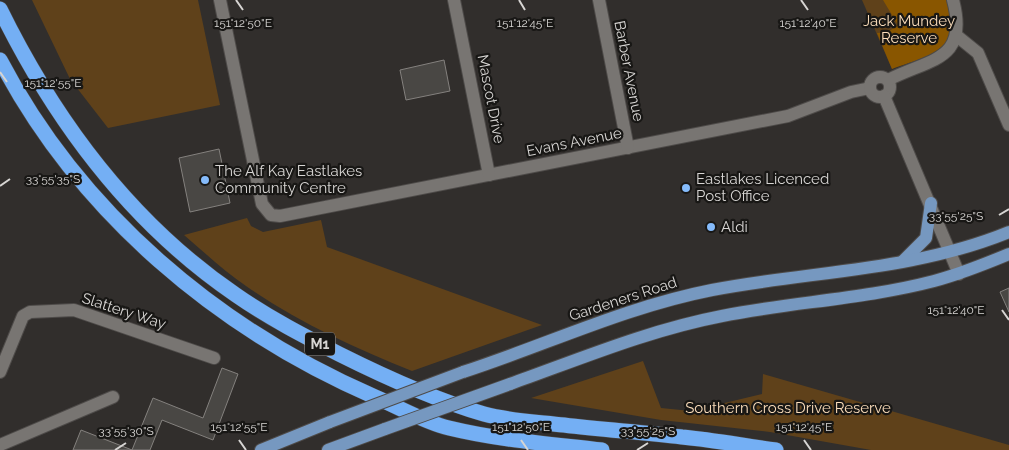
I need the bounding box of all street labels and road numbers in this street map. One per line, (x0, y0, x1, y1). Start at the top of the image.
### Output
street label: Barber Avenue (610, 19, 648, 123)
street label: Mascot Drive (474, 53, 508, 145)
street label: Evans Avenue (525, 124, 623, 160)
street label: Gardeners Road (567, 273, 679, 325)
street label: Slattery Way (80, 289, 168, 333)
road number: M1 (305, 332, 335, 356)

